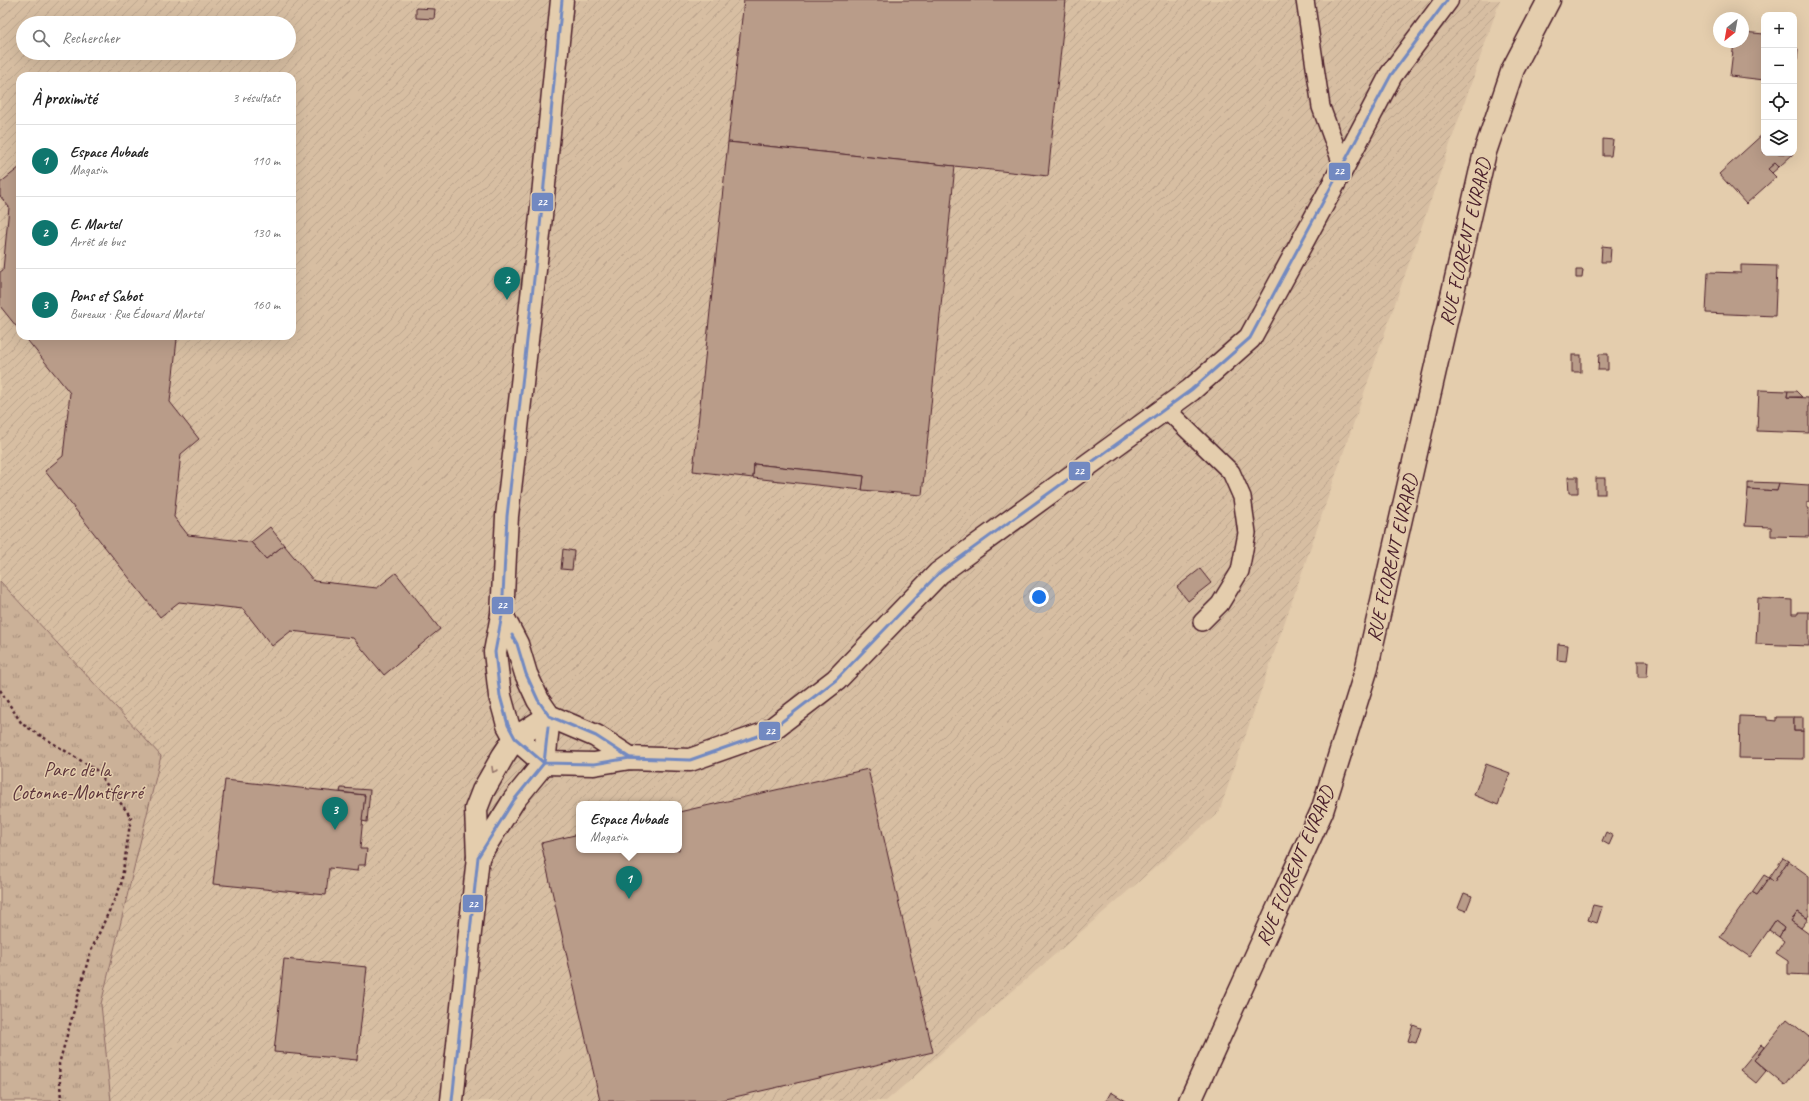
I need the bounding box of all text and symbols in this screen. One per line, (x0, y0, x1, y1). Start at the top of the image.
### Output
north arrow (1713, 12, 1749, 48)
map controls (1761, 12, 1797, 156)
button: + (1761, 12, 1797, 48)
search box (16, 16, 296, 60)
icon: search (30, 27, 52, 49)
text: Rechercher (62, 29, 120, 48)
button: − (1761, 48, 1797, 84)
button: locate (1761, 84, 1797, 120)
text: À proximité (32, 88, 97, 109)
text: 3 résultats (232, 90, 280, 106)
button: layers (1761, 120, 1797, 156)
text: Espace Aubade (70, 143, 147, 162)
text: 1 (42, 153, 48, 169)
text: 110 m (252, 153, 280, 169)
street label: RUE FLORENT EVRARD (1434, 155, 1497, 328)
text: Magasin (70, 162, 108, 178)
line badge: 22 (1328, 162, 1351, 181)
text: 22 (1334, 164, 1345, 178)
line badge: 22 (531, 192, 554, 212)
text: 22 (537, 195, 548, 209)
text: E. Martel (70, 215, 120, 234)
text: 2 (42, 225, 48, 241)
text: 130 m (252, 225, 280, 241)
text: Arrêt de bus (70, 234, 125, 250)
pin: 2 (494, 267, 520, 300)
text: Pons et Sabot (70, 287, 142, 306)
text: 3 (42, 297, 48, 313)
text: 160 m (252, 297, 280, 313)
text: Bureaux · Rue Édouard Martel (70, 306, 203, 322)
line badge: 22 (1068, 461, 1091, 481)
text: 22 (1074, 464, 1085, 478)
street label: RUE FLORENT EVRARD (1361, 471, 1424, 644)
your location (1029, 587, 1049, 607)
line badge: 22 (491, 596, 514, 615)
text: 22 (497, 598, 508, 612)
line badge: 22 (758, 721, 781, 741)
text: 22 (765, 724, 776, 738)
park label: Parc de la Cotonne-Montferré (11, 757, 146, 805)
one-way arrow (492, 766, 499, 774)
street label: RUE FLORENT EVRARD (1250, 781, 1340, 949)
pin: 3 (322, 797, 348, 830)
popup (576, 801, 682, 853)
text: Espace Aubade (590, 810, 668, 829)
text: Magasin (590, 829, 628, 845)
pin: 1 (616, 866, 642, 899)
line badge: 22 (462, 894, 484, 913)
text: 22 (468, 897, 479, 911)

